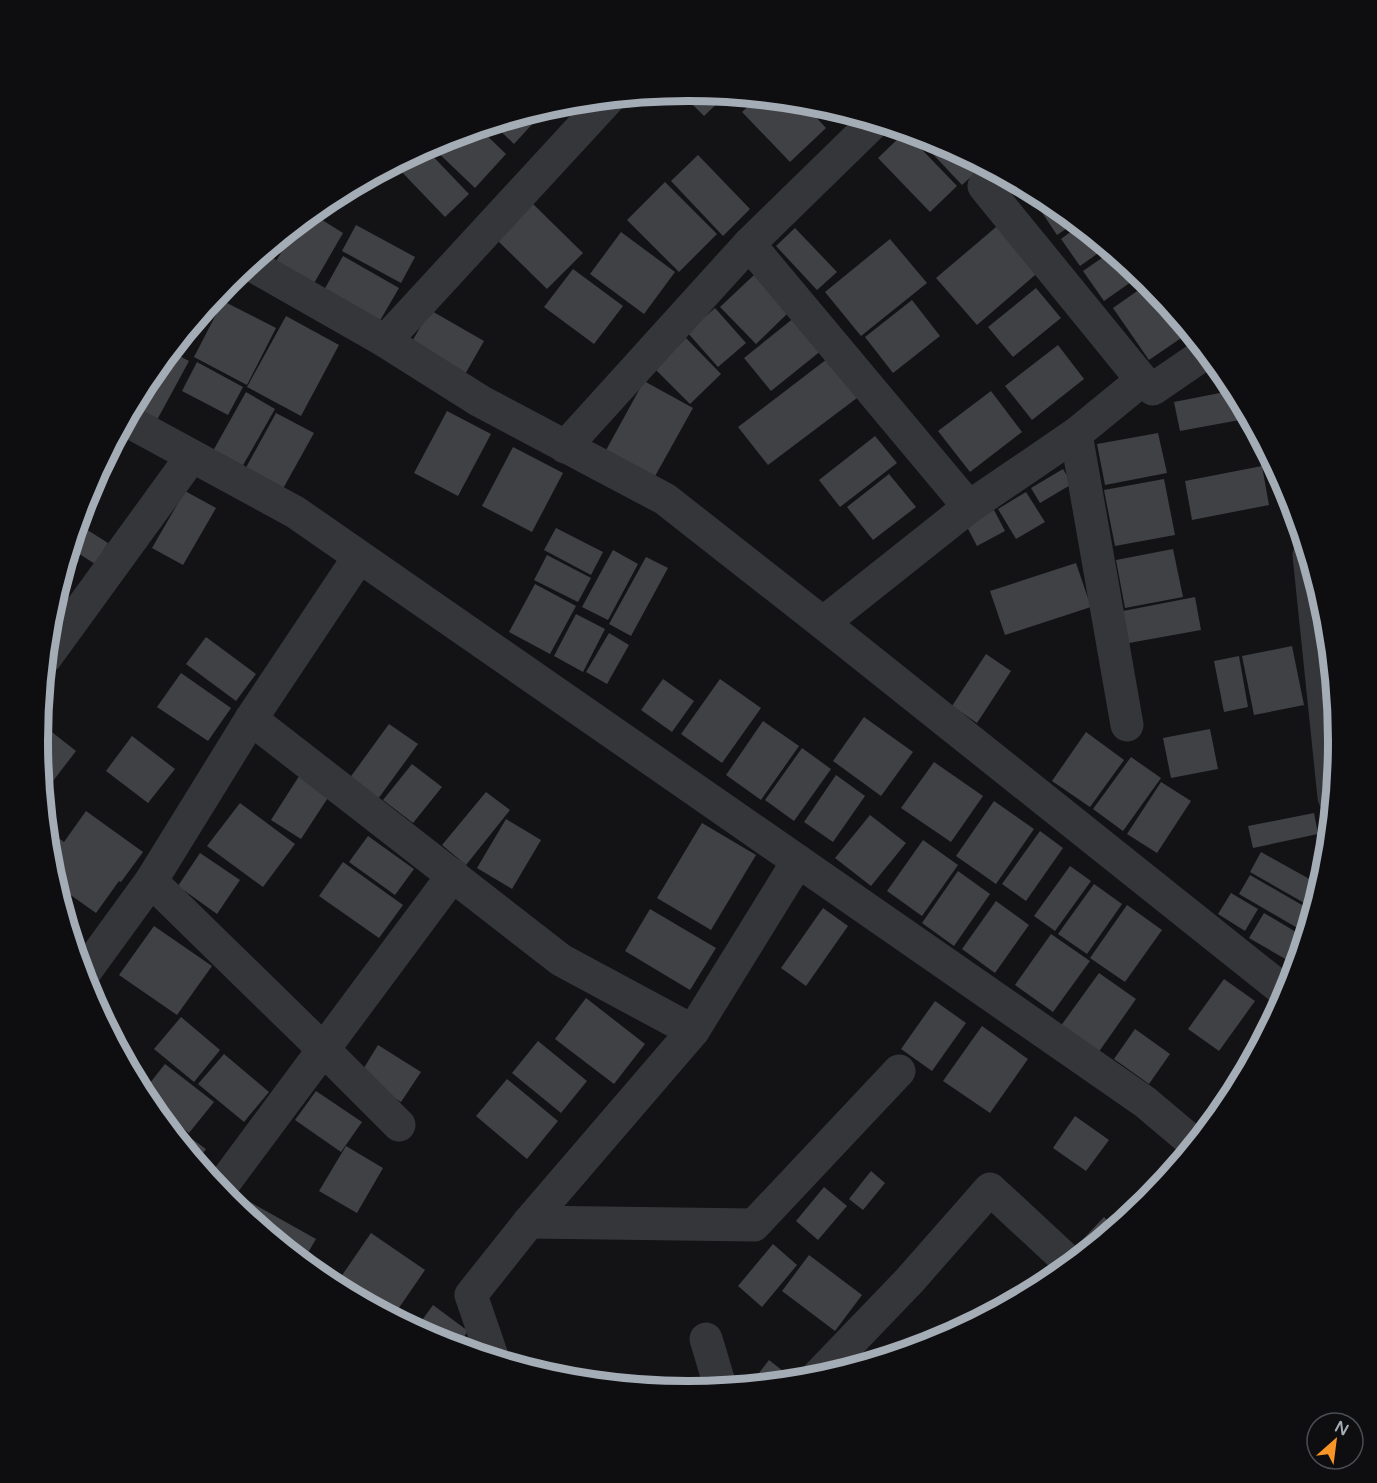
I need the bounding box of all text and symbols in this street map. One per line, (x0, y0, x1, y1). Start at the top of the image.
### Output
north arrow (1305, 1411, 1365, 1471)
text: N (1331, 1417, 1352, 1440)

